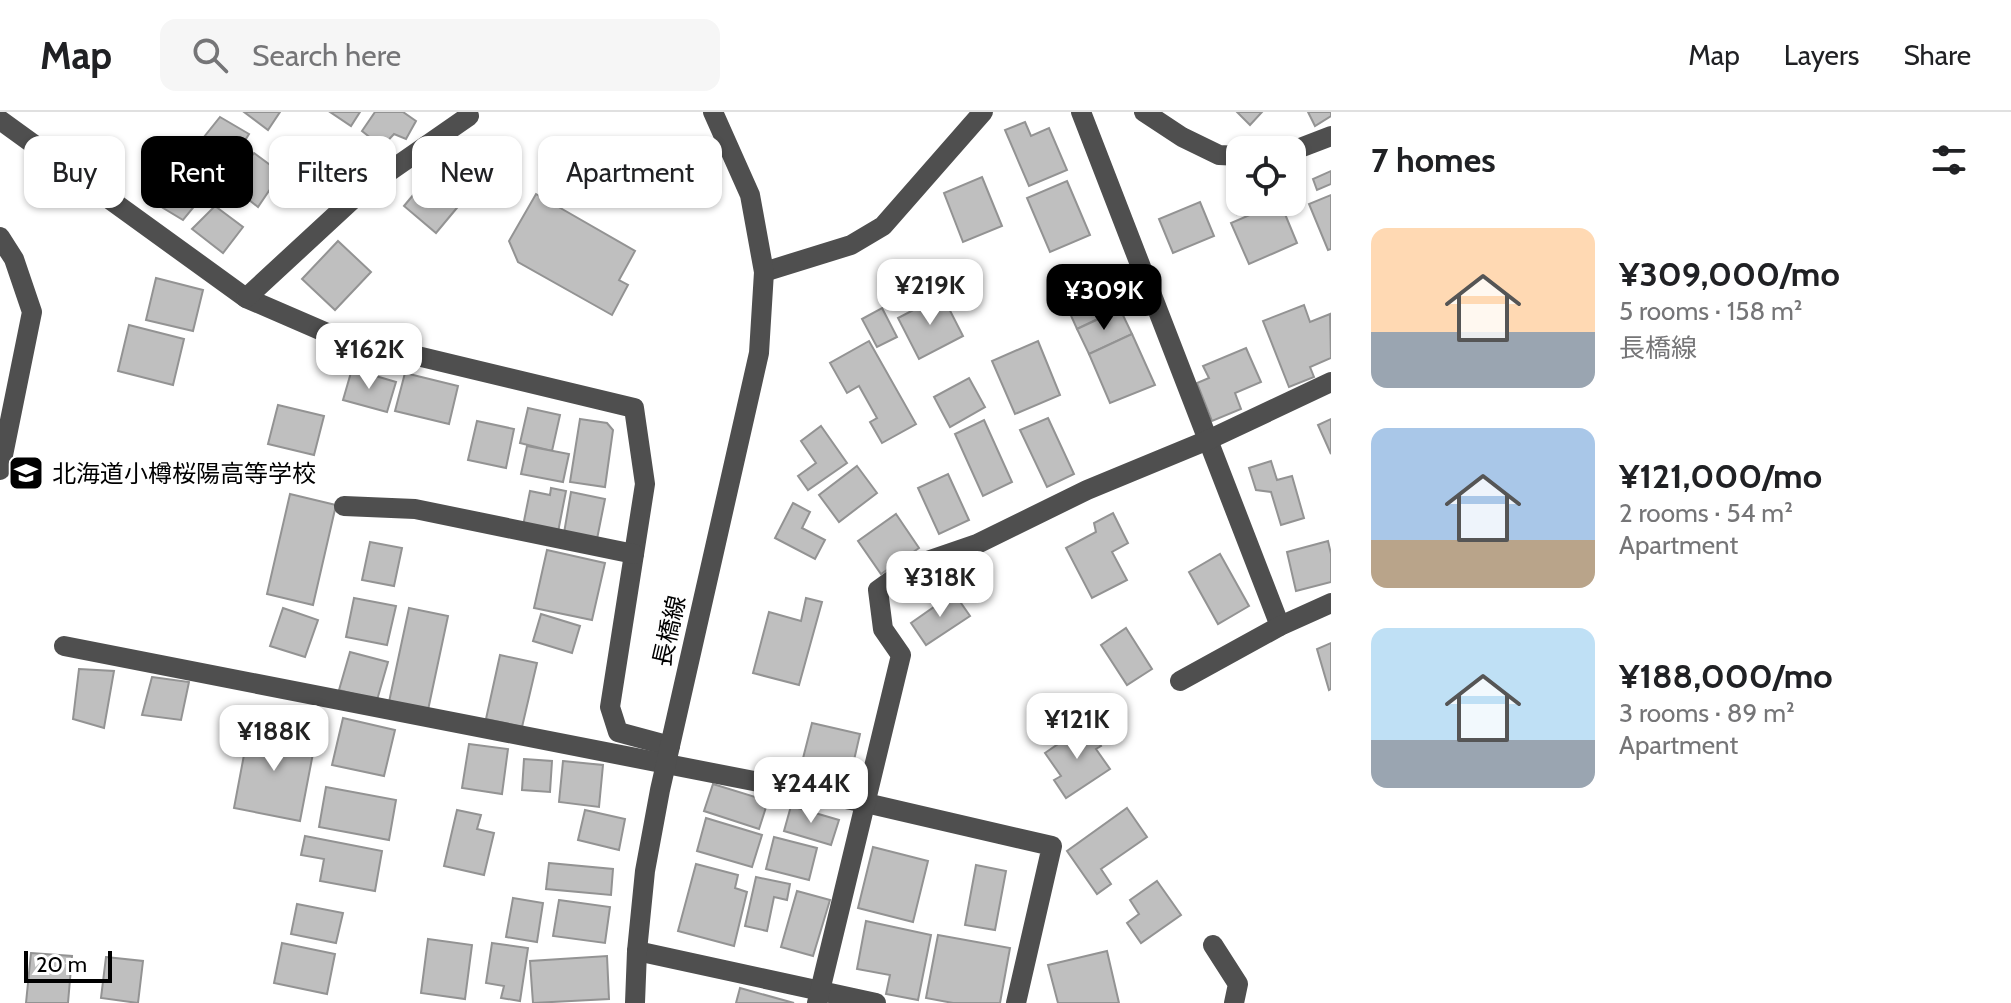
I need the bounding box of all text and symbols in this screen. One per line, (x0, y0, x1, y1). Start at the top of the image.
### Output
search box (160, 19, 720, 91)
text: Map (40, 32, 112, 79)
icon: search (188, 33, 232, 77)
text: Search here (252, 37, 401, 74)
text: Map (1688, 38, 1740, 72)
text: Layers (1784, 38, 1859, 72)
text: Share (1903, 38, 1971, 72)
chip: Buy (24, 136, 125, 208)
chip: Rent (141, 136, 253, 208)
chip: Filters (269, 136, 396, 208)
chip: New (412, 136, 522, 208)
chip: Apartment (538, 136, 722, 208)
map controls (1226, 136, 1306, 216)
button: locate (1226, 136, 1306, 216)
icon: filters (1927, 138, 1971, 182)
text: 7 homes (1371, 139, 1496, 181)
text: ¥309,000/mo (1619, 253, 1840, 295)
pin: ¥219K (874, 259, 986, 327)
icon: home (1435, 260, 1531, 356)
pin: ¥309K (1048, 264, 1160, 332)
text: ¥219K (895, 269, 965, 301)
text: ¥309K (1065, 274, 1144, 306)
text: 5 rooms · 158 m² (1619, 295, 1802, 327)
pin: ¥162K (313, 323, 425, 391)
text: 長橋線 (1619, 332, 1697, 364)
text: ¥162K (334, 333, 404, 365)
school or university icon: 北海道小樽桜陽高等学校 (7, 454, 45, 492)
text: ¥121,000/mo (1619, 455, 1822, 497)
place label: 北海道小樽桜陽高等学校 (52, 459, 316, 488)
icon: home (1435, 460, 1531, 556)
text: 2 rooms · 54 m² (1619, 497, 1793, 529)
text: Apartment (1619, 529, 1738, 561)
pin: ¥318K (884, 551, 996, 619)
text: ¥318K (904, 561, 976, 593)
street label: 長橋線 (647, 593, 691, 669)
text: ¥188,000/mo (1619, 655, 1833, 697)
icon: home (1435, 660, 1531, 756)
pin: ¥121K (1021, 693, 1133, 761)
text: 3 rooms · 89 m² (1619, 697, 1795, 729)
text: ¥121K (1045, 703, 1109, 735)
pin: ¥188K (218, 705, 330, 773)
text: ¥188K (237, 715, 311, 747)
text: Apartment (1619, 729, 1738, 761)
pin: ¥244K (755, 757, 867, 825)
text: ¥244K (772, 767, 850, 799)
scale bar (24, 947, 112, 983)
text: 20 m (36, 951, 87, 978)

